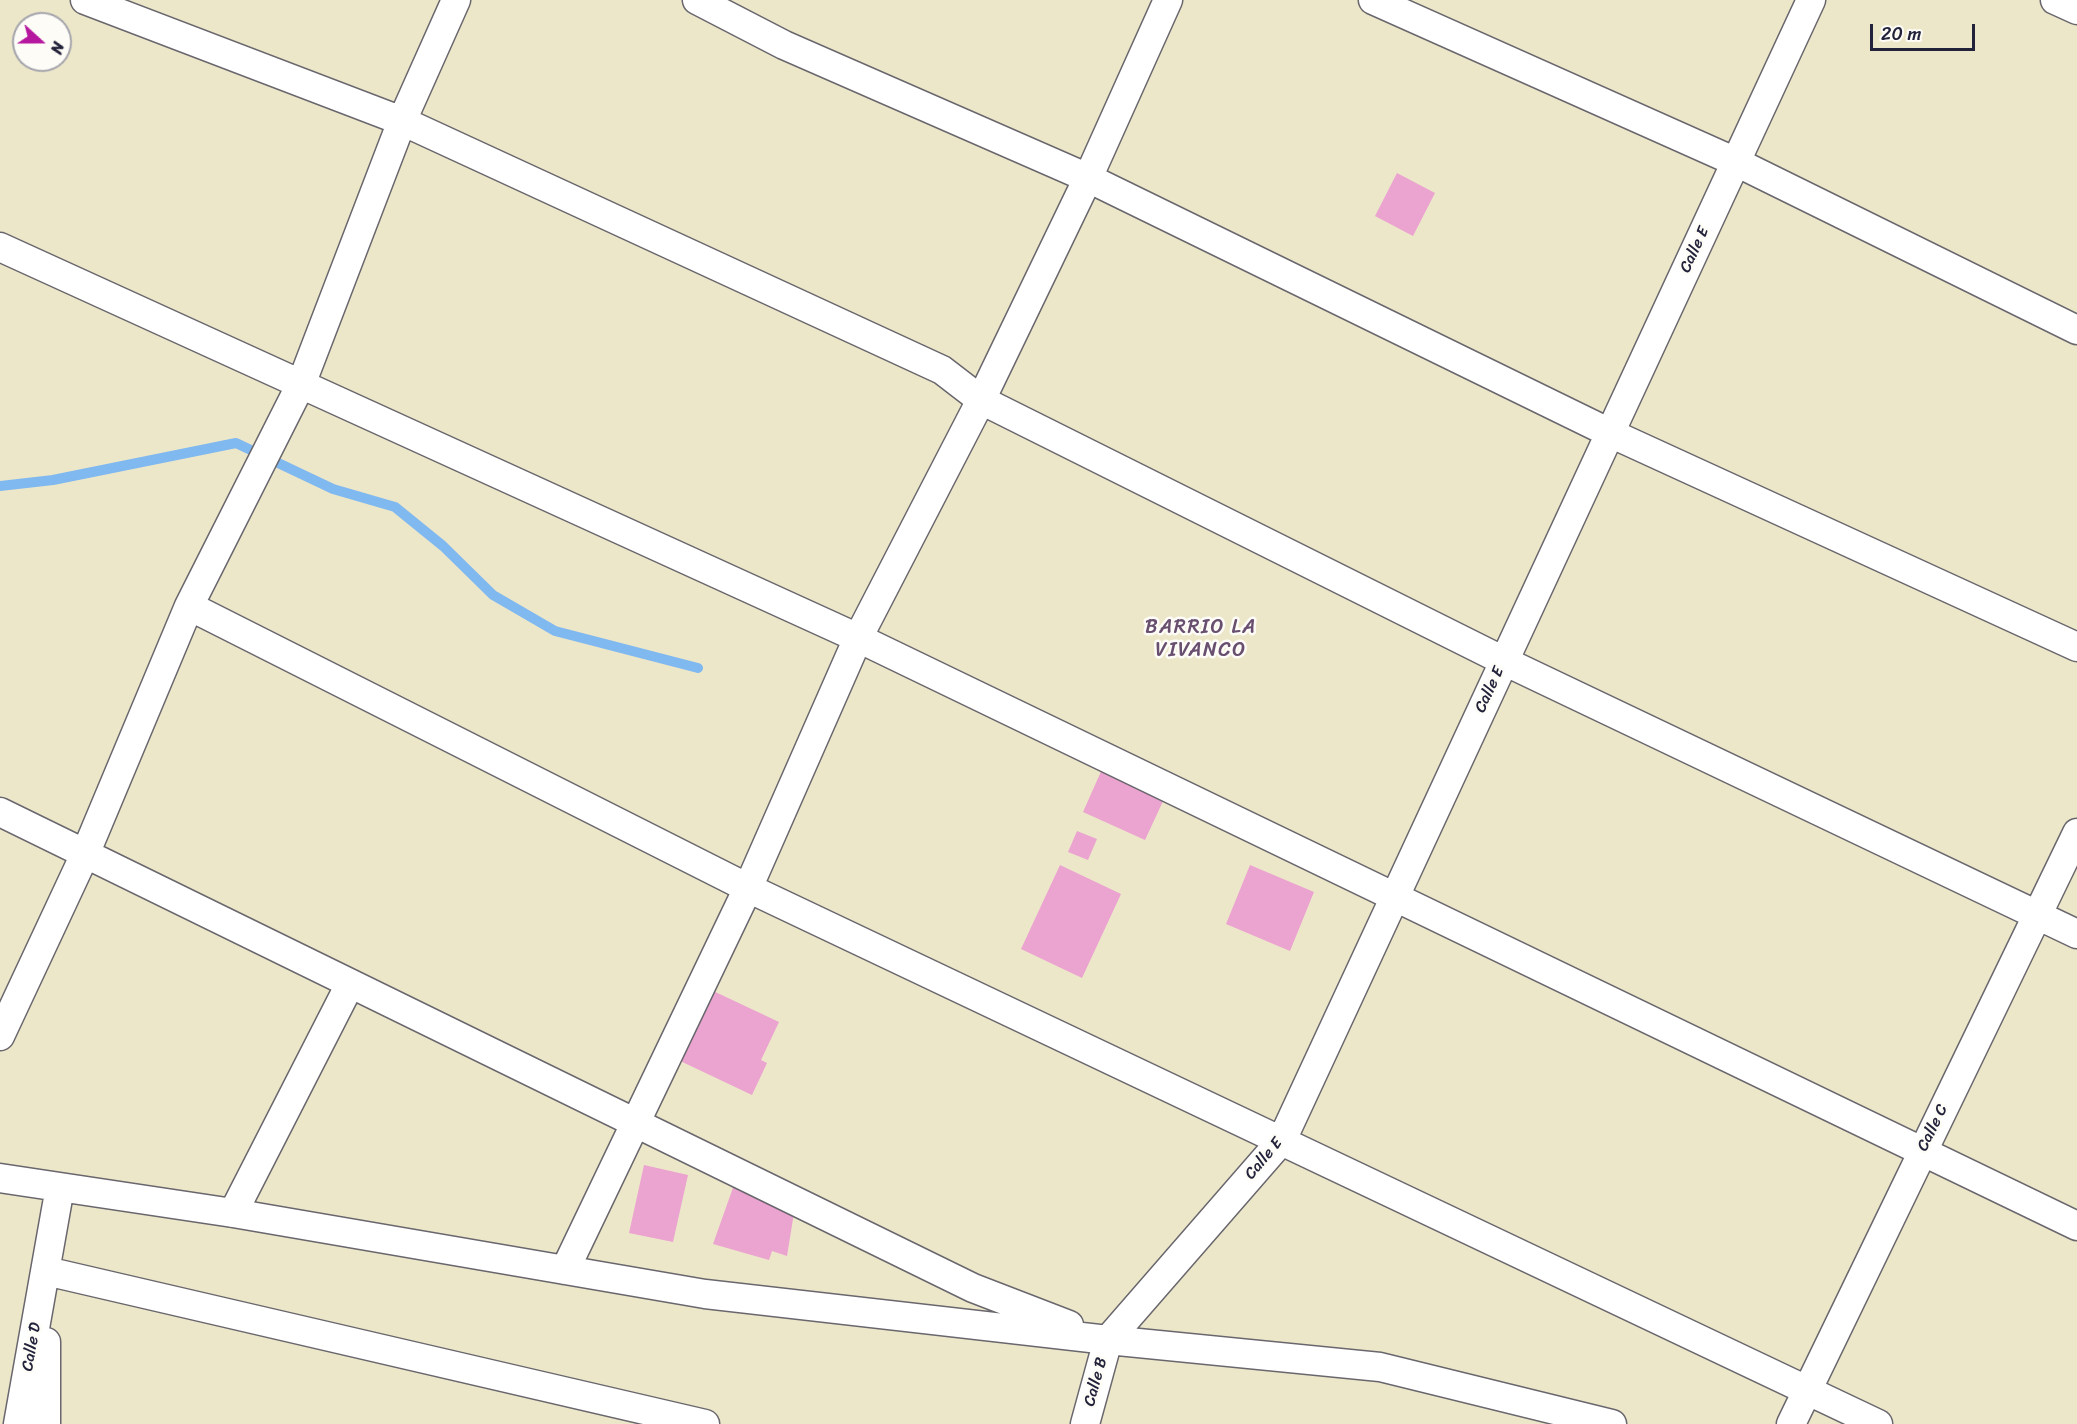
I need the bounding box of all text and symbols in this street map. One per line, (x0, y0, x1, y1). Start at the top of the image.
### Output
north arrow (12, 12, 72, 72)
scale bar (1873, 12, 1978, 50)
text: 20 m (1881, 18, 1921, 50)
text: N (42, 38, 73, 58)
street label: Calle E (1676, 224, 1714, 276)
district label: BARRIO LA VIVANCO (1146, 616, 1256, 663)
street label: Calle E (1471, 664, 1509, 716)
street label: Calle C (1914, 1102, 1952, 1154)
street label: Calle E (1241, 1134, 1287, 1184)
street label: Calle D (18, 1321, 46, 1373)
street label: Calle B (1080, 1356, 1112, 1408)

